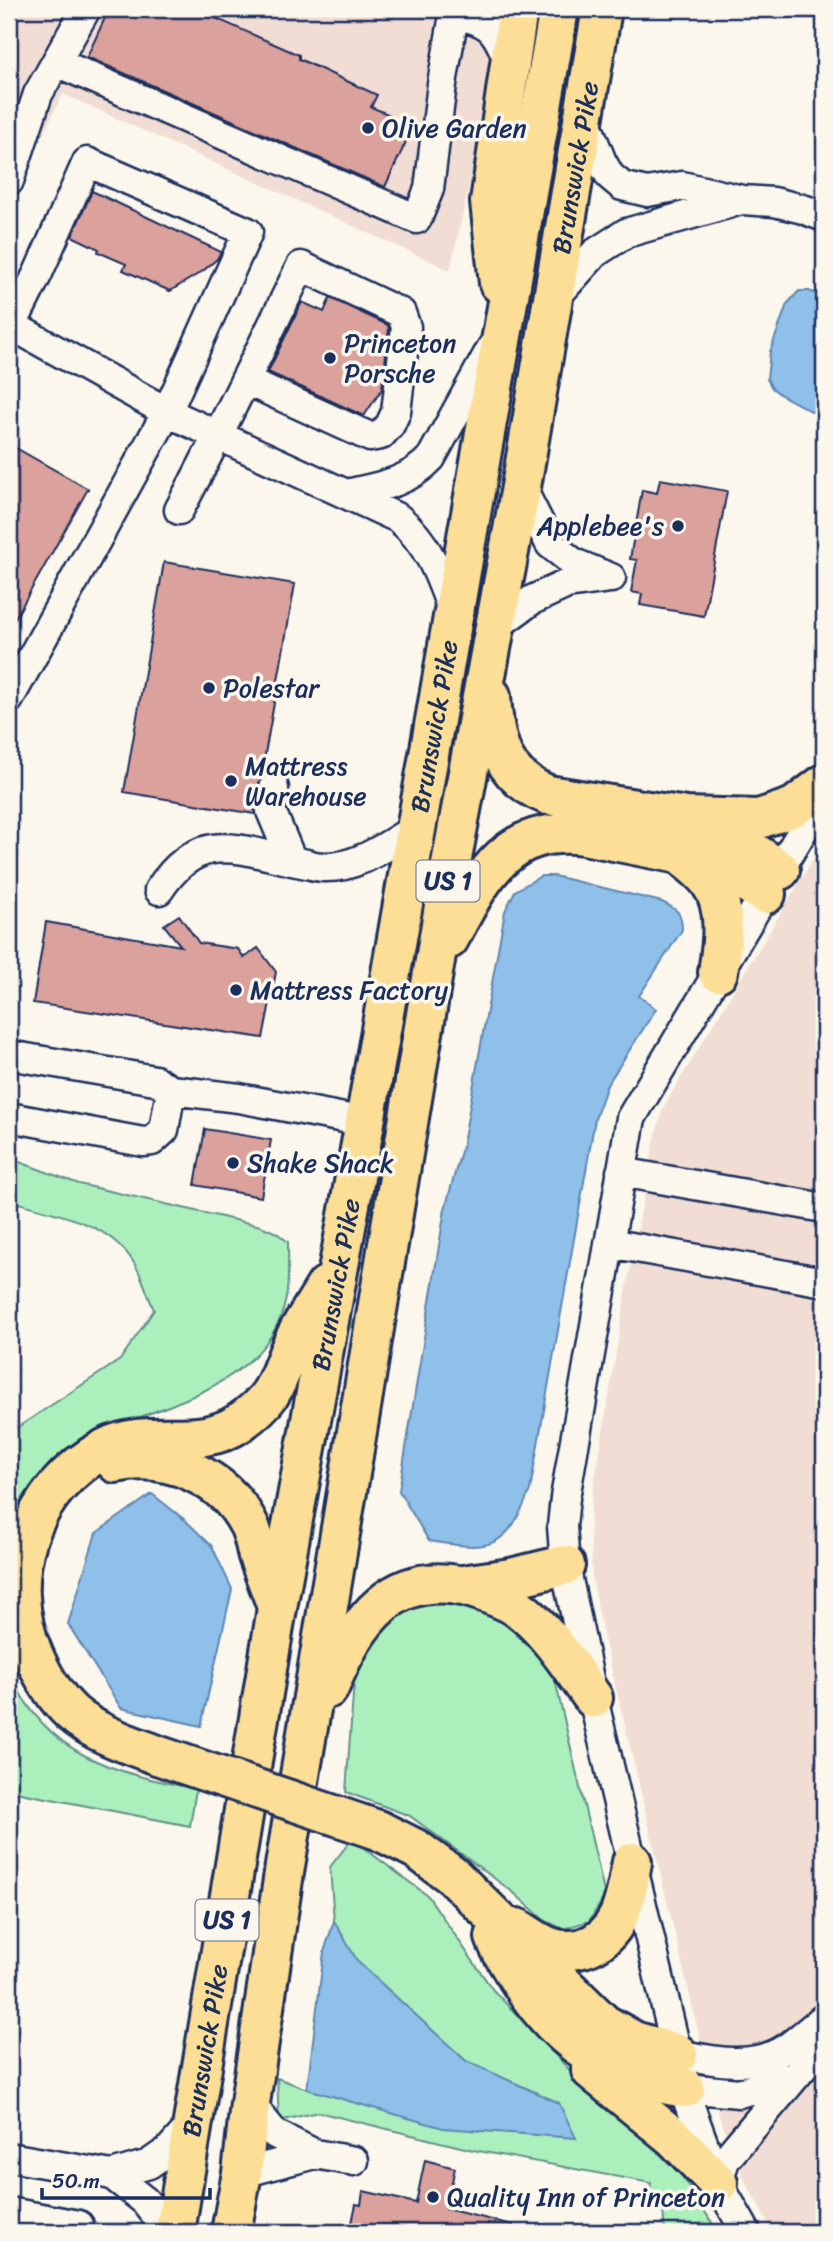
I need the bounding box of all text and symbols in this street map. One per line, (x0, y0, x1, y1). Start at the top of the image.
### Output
street label: Brunswick Pike (538, 78, 612, 258)
place label: Olive Garden (382, 105, 527, 151)
marker: Olive Garden (360, 120, 376, 136)
place label: Princeton Porsche (344, 320, 456, 396)
marker: Princeton Porsche (322, 350, 338, 366)
place label: Applebee's (536, 503, 664, 549)
marker: Applebee's (670, 518, 686, 534)
street label: Brunswick Pike (396, 636, 472, 816)
place label: Polestar (223, 665, 320, 711)
marker: Polestar (201, 680, 217, 696)
place label: Mattress Warehouse (245, 743, 367, 819)
marker: Mattress Warehouse (223, 773, 239, 789)
road number: US 1 (416, 860, 480, 902)
place label: Mattress Factory (250, 967, 449, 1013)
marker: Mattress Factory (228, 982, 244, 998)
place label: Shake Shack (247, 1140, 394, 1186)
marker: Shake Shack (225, 1155, 241, 1171)
street label: Brunswick Pike (297, 1195, 374, 1375)
road number: US 1 (196, 1899, 258, 1940)
street label: Brunswick Pike (168, 1961, 241, 2140)
scale bar (42, 2157, 210, 2201)
text: 50 m (52, 2162, 100, 2200)
place label: Quality Inn of Princeton (447, 2174, 725, 2220)
marker: Quality Inn of Princeton (425, 2189, 441, 2205)

